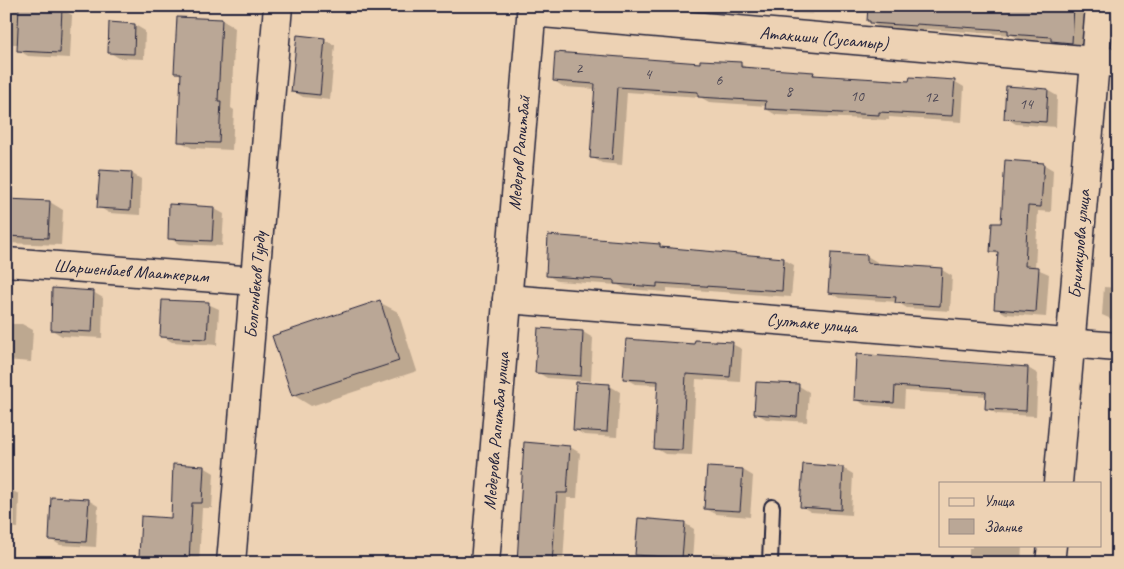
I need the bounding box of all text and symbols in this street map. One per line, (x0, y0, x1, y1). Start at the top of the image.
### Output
street label: Атакиши (Сусамыр) (759, 21, 890, 55)
house number: 2 (576, 59, 584, 78)
house number: 4 (645, 65, 653, 84)
house number: 6 (716, 71, 724, 90)
house number: 8 (786, 82, 794, 101)
house number: 10 (850, 87, 865, 106)
house number: 12 (924, 88, 939, 107)
street label: Медеров Рапитбай (503, 93, 535, 211)
house number: 14 (1019, 95, 1034, 114)
street label: Бримкулова улица (1063, 188, 1095, 299)
street label: Болгонбеков Турду (239, 229, 271, 339)
street label: Шаршенбаев Мааткерим (53, 255, 211, 287)
street label: Султаке улица (766, 308, 860, 338)
street label: Медерова Рапитбая улица (478, 350, 514, 511)
legend (939, 482, 1102, 546)
text: Улица (984, 492, 1015, 511)
text: Здание (984, 518, 1023, 537)

